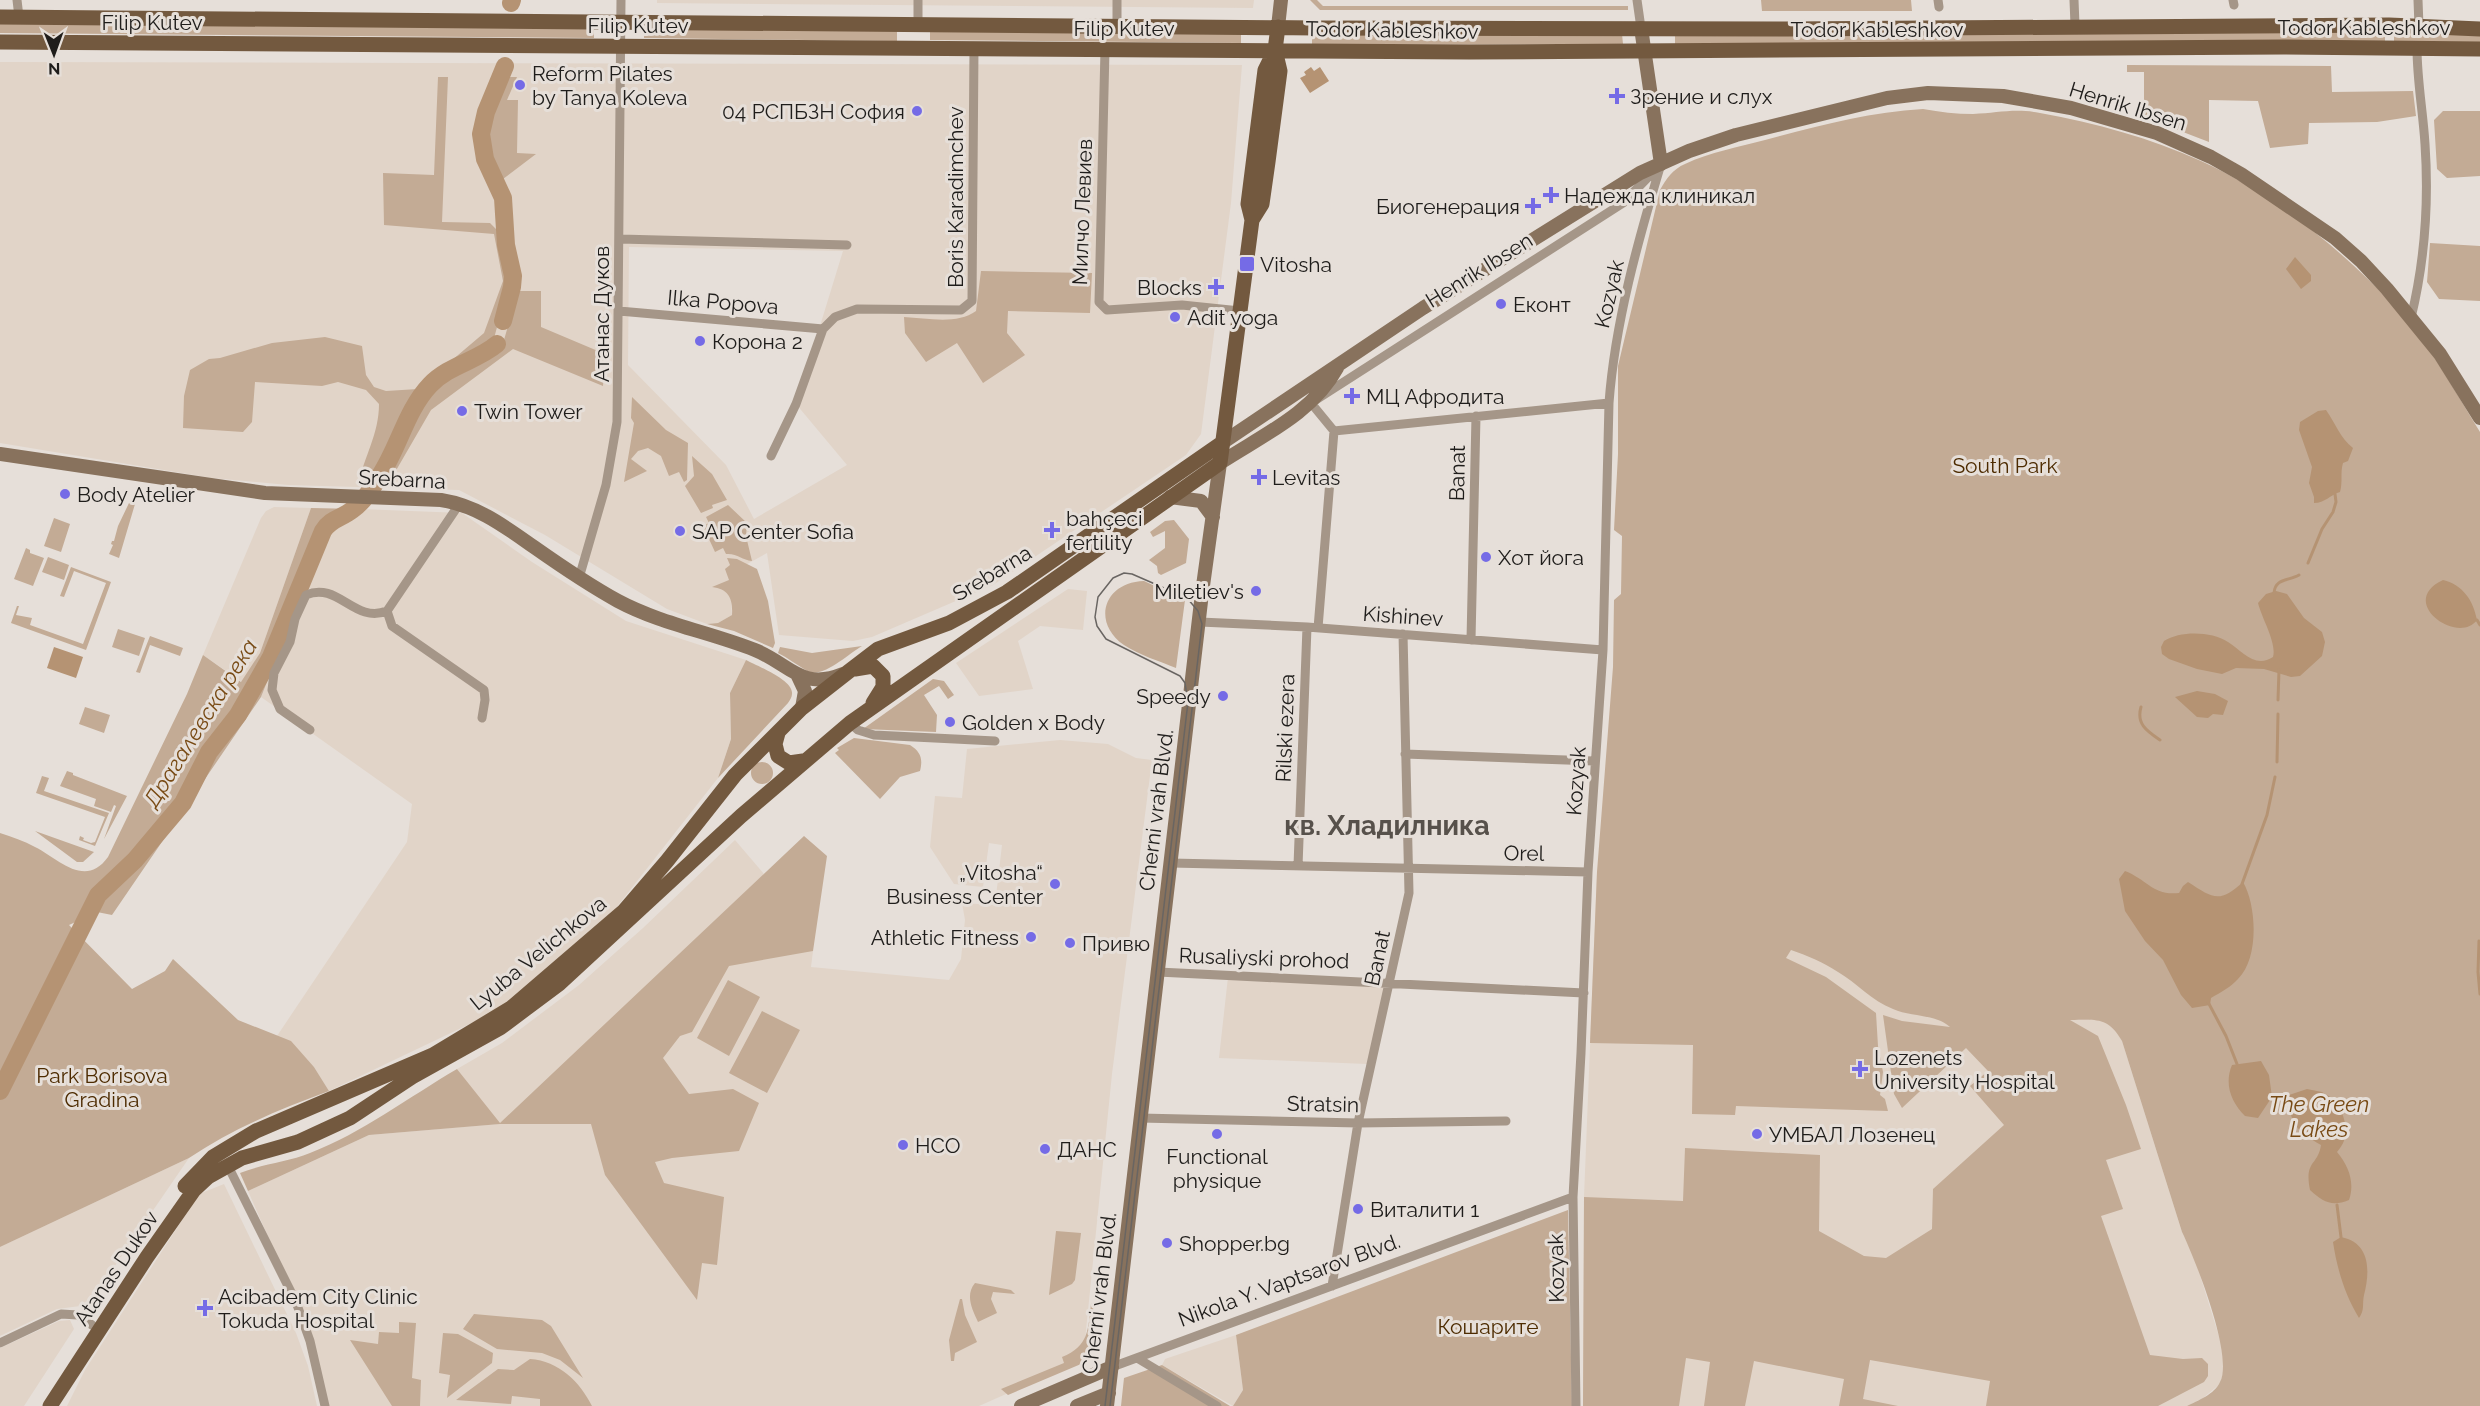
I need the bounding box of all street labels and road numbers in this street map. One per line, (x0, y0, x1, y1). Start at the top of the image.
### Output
street label: Filip Kutev (101, 10, 203, 35)
street label: Filip Kutev (587, 13, 689, 38)
street label: Todor Kableshkov (2278, 15, 2450, 40)
street label: Filip Kutev (1073, 16, 1175, 41)
street label: Todor Kableshkov (1305, 16, 1479, 44)
street label: Todor Kableshkov (1791, 17, 1963, 42)
street label: Henrik Ibsen (2066, 76, 2190, 136)
street label: Boris Karadimchev (943, 106, 968, 288)
street label: Милчо Левиев (1067, 138, 1097, 286)
street label: Henrik Ibsen (1421, 227, 1537, 313)
street label: Атанас Дуков (589, 246, 614, 382)
street label: Kozyak (1589, 258, 1629, 330)
street label: Ilka Popova (666, 285, 780, 319)
street label: Banat (1444, 445, 1470, 501)
street label: Srebarna (358, 464, 446, 494)
street label: Srebarna (948, 540, 1036, 606)
street label: Kishinev (1362, 601, 1444, 631)
street label: Rilski ezera (1271, 673, 1299, 783)
street label: Cherni vrah Blvd. (1134, 728, 1178, 892)
street label: Kozyak (1561, 746, 1591, 816)
street label: Orel (1503, 840, 1545, 866)
street label: Lyuba Velichkova (465, 891, 611, 1015)
street label: Banat (1359, 928, 1395, 988)
street label: Rusaliyski prohod (1178, 943, 1350, 973)
street label: Stratsin (1287, 1091, 1359, 1117)
street label: Atanas Dukov (69, 1206, 163, 1330)
street label: Cherni vrah Blvd. (1077, 1211, 1121, 1375)
street label: Nikola Y. Vaptsarov Blvd. (1175, 1228, 1403, 1332)
street label: Kozyak (1543, 1233, 1569, 1303)

